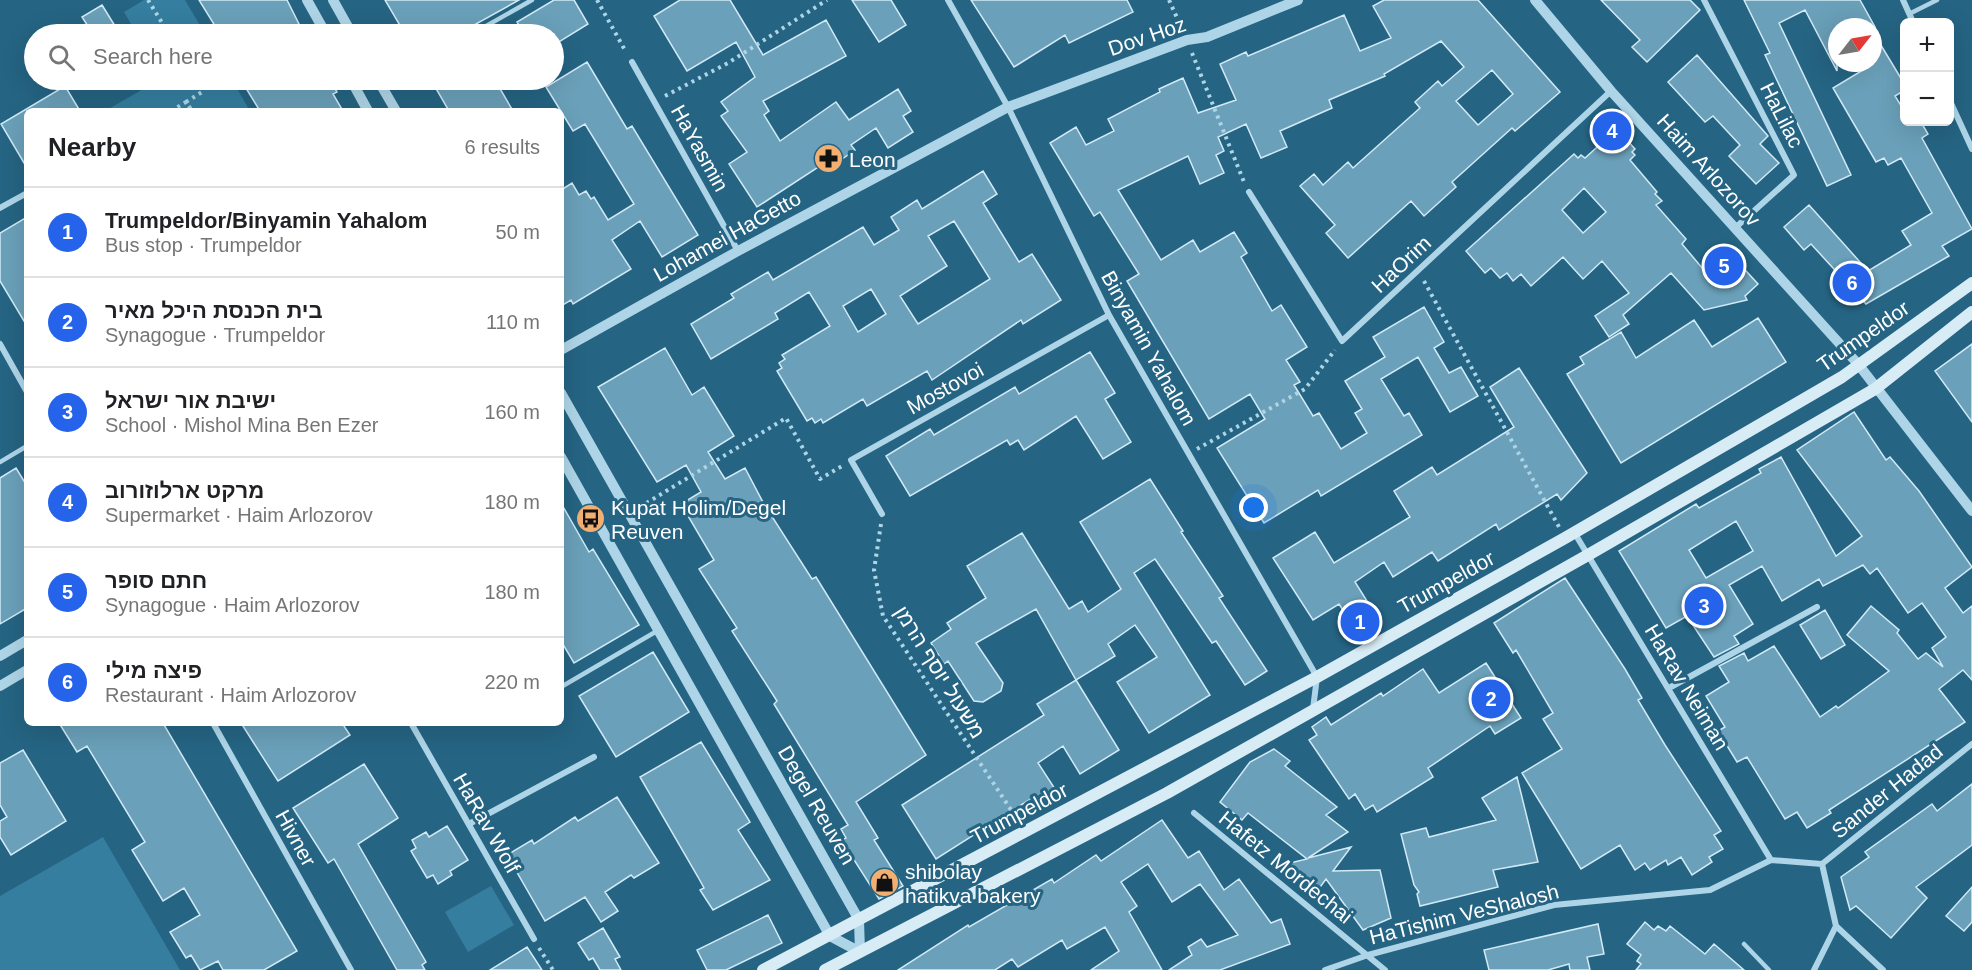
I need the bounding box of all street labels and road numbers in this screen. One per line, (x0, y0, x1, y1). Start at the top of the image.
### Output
street label: Dov Hoz (1105, 12, 1189, 60)
street label: HaLilac (1756, 79, 1808, 151)
street label: HaYasmin (667, 101, 733, 195)
street label: Haim Arlozorov (1653, 109, 1766, 231)
street label: Lohamei HaGetto (649, 186, 805, 286)
street label: HaOrim (1367, 231, 1435, 297)
street label: Binyamin Yahalom (1097, 267, 1201, 429)
street label: Trumpeldor (1813, 296, 1913, 376)
street label: Mostovoi (903, 358, 987, 418)
street label: Trumpeldor (1394, 546, 1498, 618)
street label: משעול יוסף הרמן (890, 602, 990, 742)
street label: HaRav Neiman (1640, 620, 1734, 754)
street label: Sander Hadad (1827, 739, 1947, 843)
street label: Degel Reuven (774, 742, 860, 868)
street label: HaRav Wolf (449, 769, 525, 877)
street label: Trumpeldor (967, 778, 1071, 848)
street label: Hivner (271, 806, 321, 870)
street label: Hafetz Mordechai (1215, 806, 1357, 928)
street label: HaTishim VeShalosh (1367, 879, 1561, 949)

